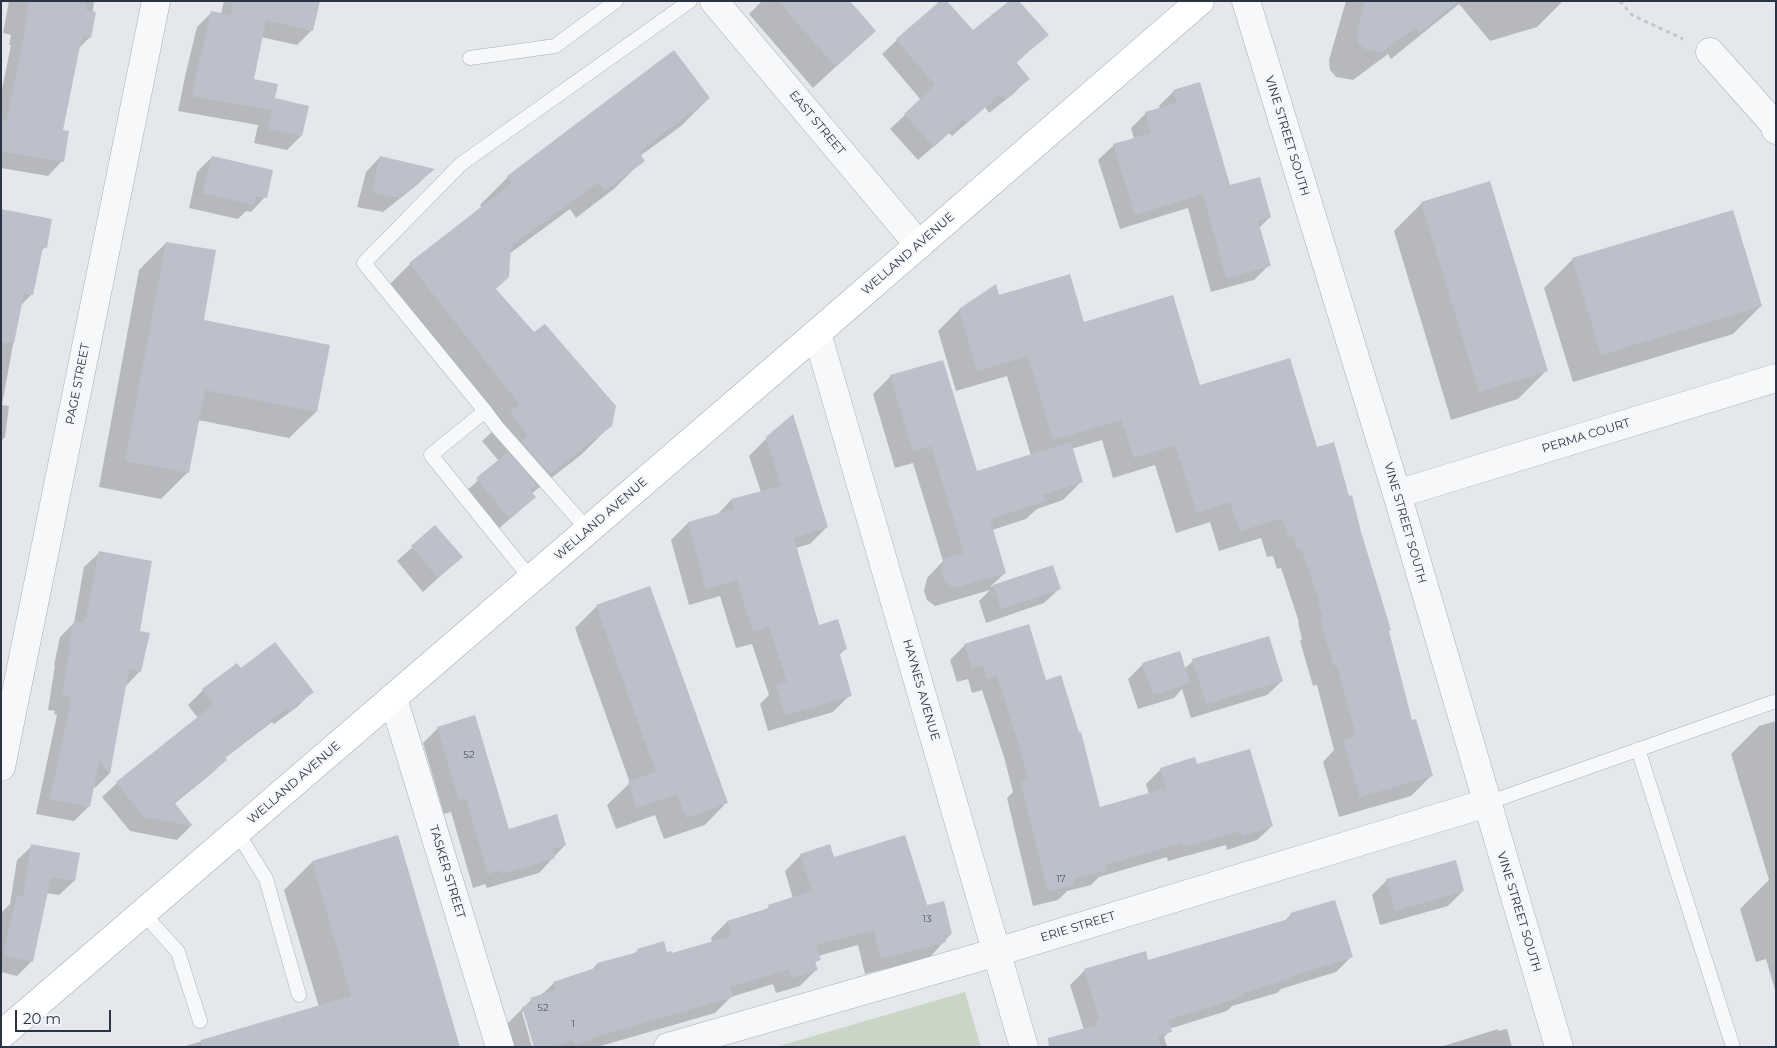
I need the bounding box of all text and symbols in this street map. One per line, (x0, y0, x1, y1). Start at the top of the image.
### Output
street label: VINE STREET SOUTH (1262, 74, 1312, 198)
street label: EAST STREET (786, 88, 848, 158)
street label: WELLAND AVENUE (859, 210, 957, 298)
street label: PAGE STREET (63, 342, 93, 426)
street label: PERMA COURT (1540, 416, 1632, 456)
street label: VINE STREET SOUTH (1381, 461, 1429, 585)
street label: WELLAND AVENUE (552, 475, 650, 563)
street label: HAYNES AVENUE (900, 637, 942, 743)
street label: WELLAND AVENUE (245, 739, 343, 827)
house number: 52 (463, 749, 475, 761)
street label: TASKER STREET (426, 824, 468, 920)
street label: VINE STREET SOUTH (1494, 850, 1544, 974)
house number: 17 (1056, 873, 1066, 885)
street label: ERIE STREET (1039, 909, 1117, 945)
house number: 13 (922, 913, 932, 925)
scale bar (18, 1000, 114, 1032)
house number: 52 (537, 1002, 549, 1014)
text: 20 m (23, 1009, 61, 1028)
house number: 1 (571, 1018, 575, 1030)

